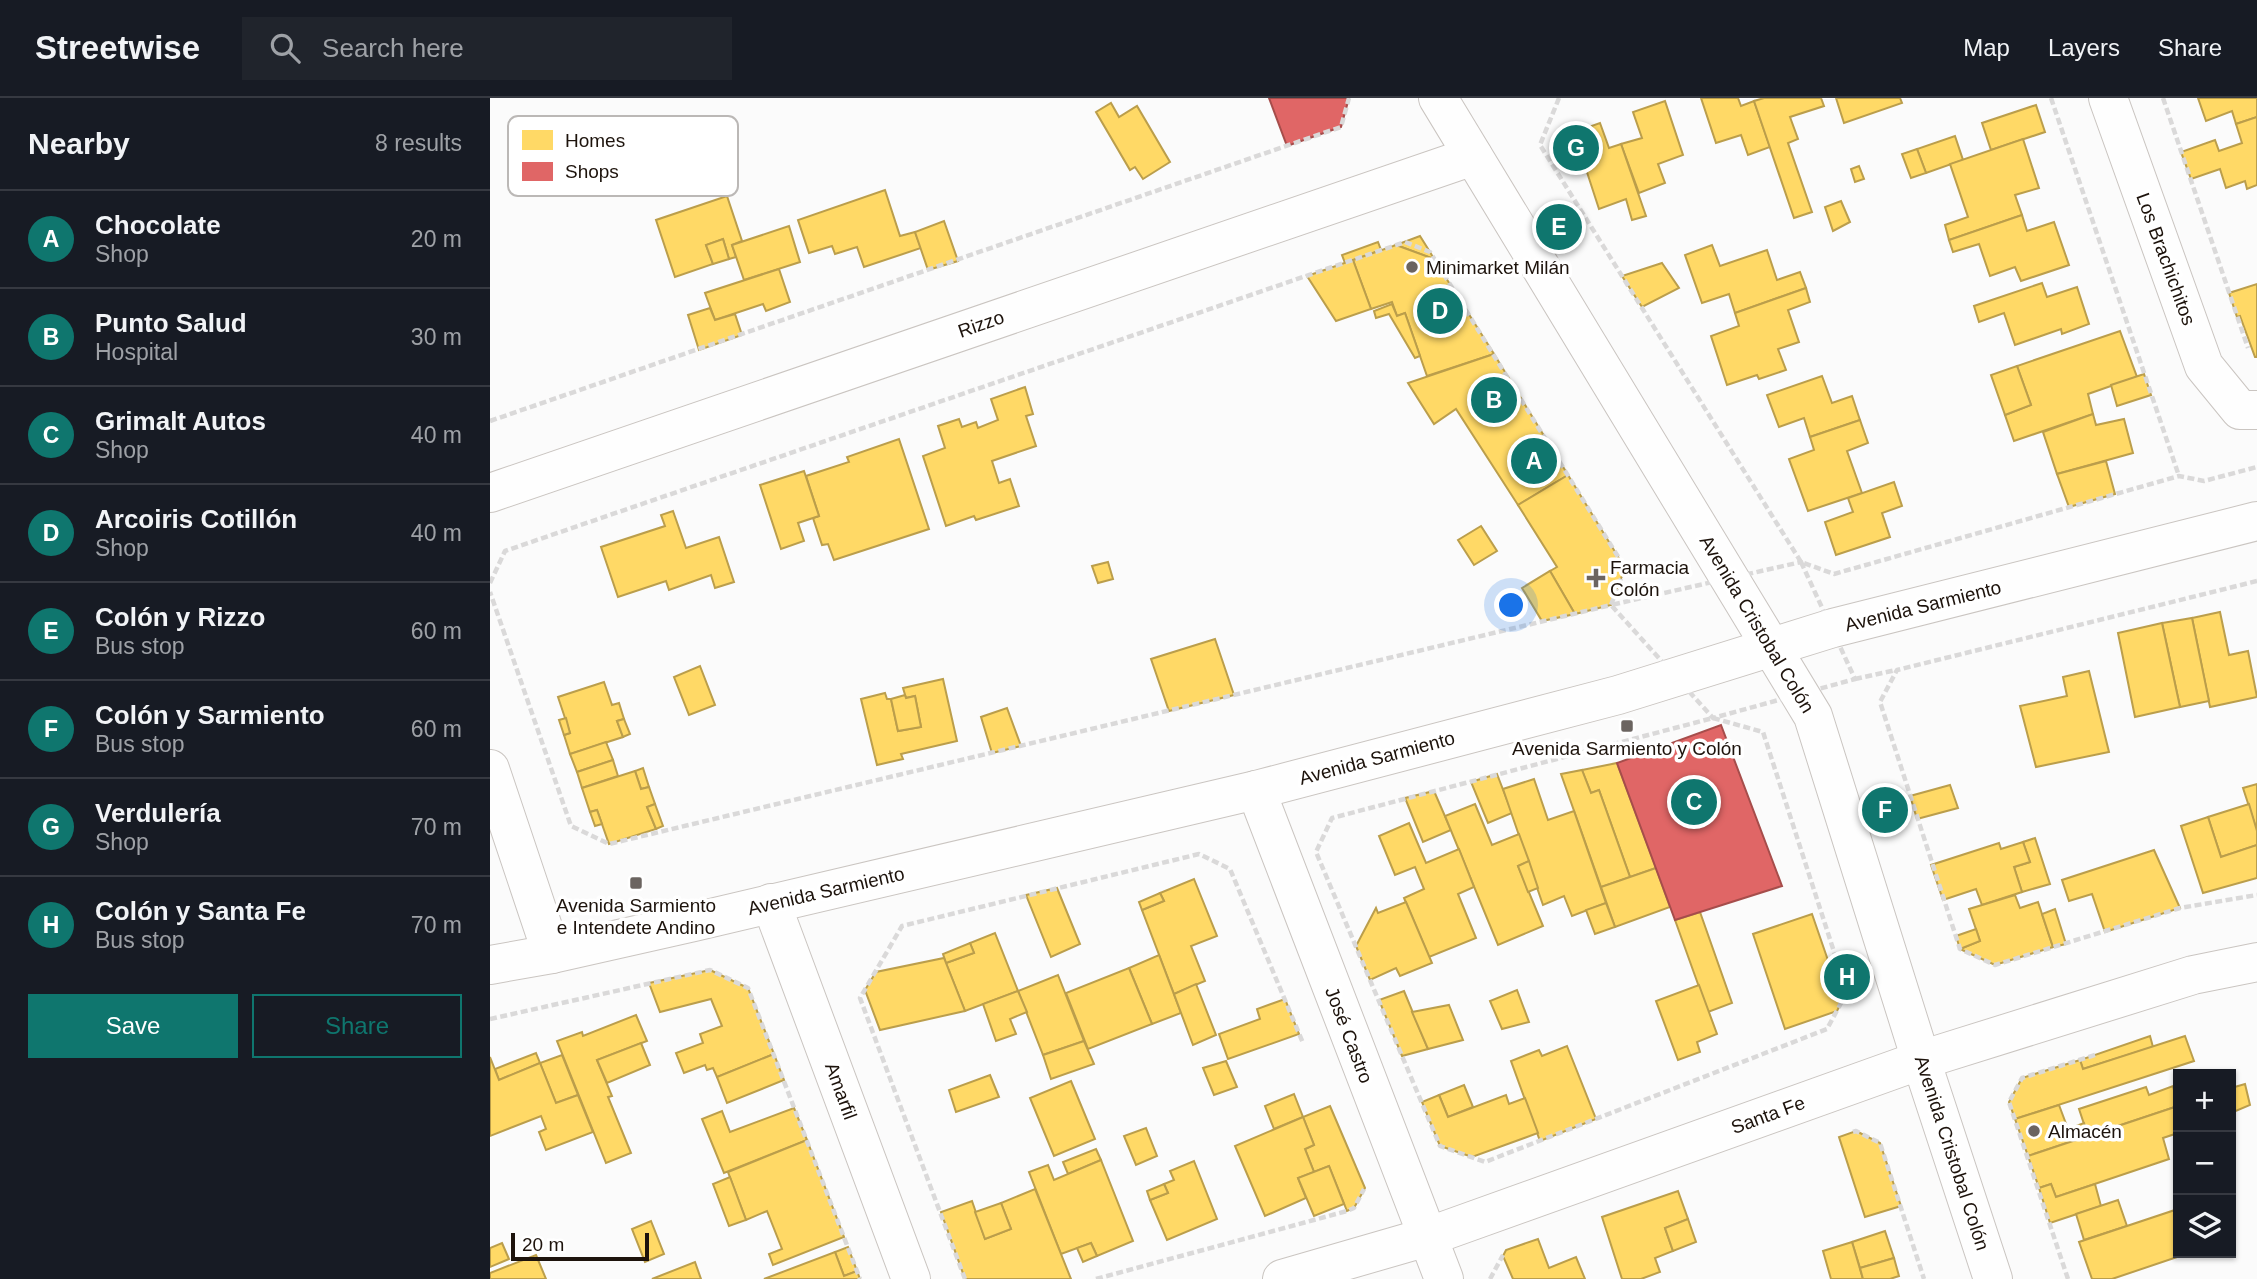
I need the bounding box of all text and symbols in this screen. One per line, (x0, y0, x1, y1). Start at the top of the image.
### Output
search box (242, 17, 732, 80)
text: Streetwise (35, 29, 200, 66)
icon: search (266, 29, 304, 67)
text: Search here (322, 33, 464, 63)
text: Map (1963, 34, 2010, 61)
text: Layers (2048, 34, 2120, 61)
text: Share (2158, 34, 2222, 61)
legend (508, 116, 738, 196)
pin: G (1553, 122, 1599, 174)
text: Nearby (28, 127, 130, 160)
text: 8 results (375, 130, 462, 156)
text: Homes (565, 130, 625, 151)
text: Shops (565, 161, 619, 182)
street label: Los Brachichitos (2132, 190, 2200, 328)
pin: E (1536, 201, 1582, 253)
text: Chocolate (95, 210, 221, 240)
text: A (43, 226, 59, 252)
text: 20 m (411, 226, 462, 252)
text: Shop (95, 241, 149, 267)
place label: Minimarket Milán (1426, 257, 1570, 278)
marker: Minimarket Milán (1404, 259, 1420, 275)
pin: D (1417, 285, 1463, 337)
street label: Rizzo (955, 306, 1007, 342)
text: Punto Salud (95, 308, 247, 338)
text: B (43, 324, 59, 350)
text: 30 m (411, 324, 462, 350)
text: Hospital (95, 339, 178, 365)
pin: B (1471, 374, 1517, 426)
text: Grimalt Autos (95, 406, 266, 436)
text: C (43, 422, 59, 448)
text: 40 m (411, 422, 462, 448)
pin: A (1511, 435, 1557, 487)
text: Shop (95, 437, 149, 463)
text: Arcoiris Cotillón (95, 504, 297, 534)
text: D (43, 520, 59, 546)
text: 40 m (411, 520, 462, 546)
street label: Avenida Cristobal Colón (1696, 531, 1818, 717)
text: Shop (95, 535, 149, 561)
place label: Farmacia Colón (1610, 557, 1690, 600)
marker: Farmacia Colón (1588, 570, 1604, 586)
street label: Avenida Sarmiento (1843, 576, 2003, 636)
your location (1494, 588, 1528, 622)
text: Colón y Rizzo (95, 602, 265, 632)
text: E (43, 618, 59, 644)
text: 60 m (411, 618, 462, 644)
text: Bus stop (95, 633, 185, 659)
text: Colón y Sarmiento (95, 700, 325, 730)
text: F (44, 716, 58, 742)
text: 60 m (411, 716, 462, 742)
marker: Avenida Sarmiento y Colón (1619, 718, 1635, 734)
street label: Avenida Sarmiento (1297, 727, 1457, 789)
text: Bus stop (95, 731, 185, 757)
place label: Avenida Sarmiento y Colón (1512, 738, 1742, 759)
pin: C (1671, 776, 1717, 828)
pin: F (1862, 784, 1908, 836)
text: Verdulería (95, 798, 221, 828)
text: G (42, 814, 60, 840)
text: 70 m (411, 814, 462, 840)
text: Shop (95, 829, 149, 855)
street label: Avenida Sarmiento (746, 863, 906, 919)
marker: Avenida Sarmiento e Intendete Andino (628, 875, 644, 891)
place label: Avenida Sarmiento e Intendete Andino (556, 895, 716, 938)
text: Colón y Santa Fe (95, 896, 306, 926)
text: H (43, 912, 59, 938)
text: 70 m (411, 912, 462, 938)
text: Bus stop (95, 927, 185, 953)
pin: H (1824, 951, 1870, 1003)
street label: José Castro (1321, 984, 1377, 1086)
button: Save (28, 994, 238, 1058)
button: Share (252, 994, 462, 1058)
street label: Avenida Cristobal Colón (1911, 1053, 1993, 1253)
street label: Amarfil (821, 1060, 861, 1122)
map controls (2173, 1069, 2236, 1258)
button: + (2173, 1069, 2236, 1132)
street label: Santa Fe (1728, 1092, 1808, 1138)
place label: Almacén (2048, 1121, 2122, 1142)
marker: Almacén (2026, 1123, 2042, 1139)
button: − (2173, 1132, 2236, 1195)
button: layers (2173, 1195, 2236, 1258)
scale bar (511, 1230, 649, 1262)
text: 20 m (522, 1234, 564, 1255)

